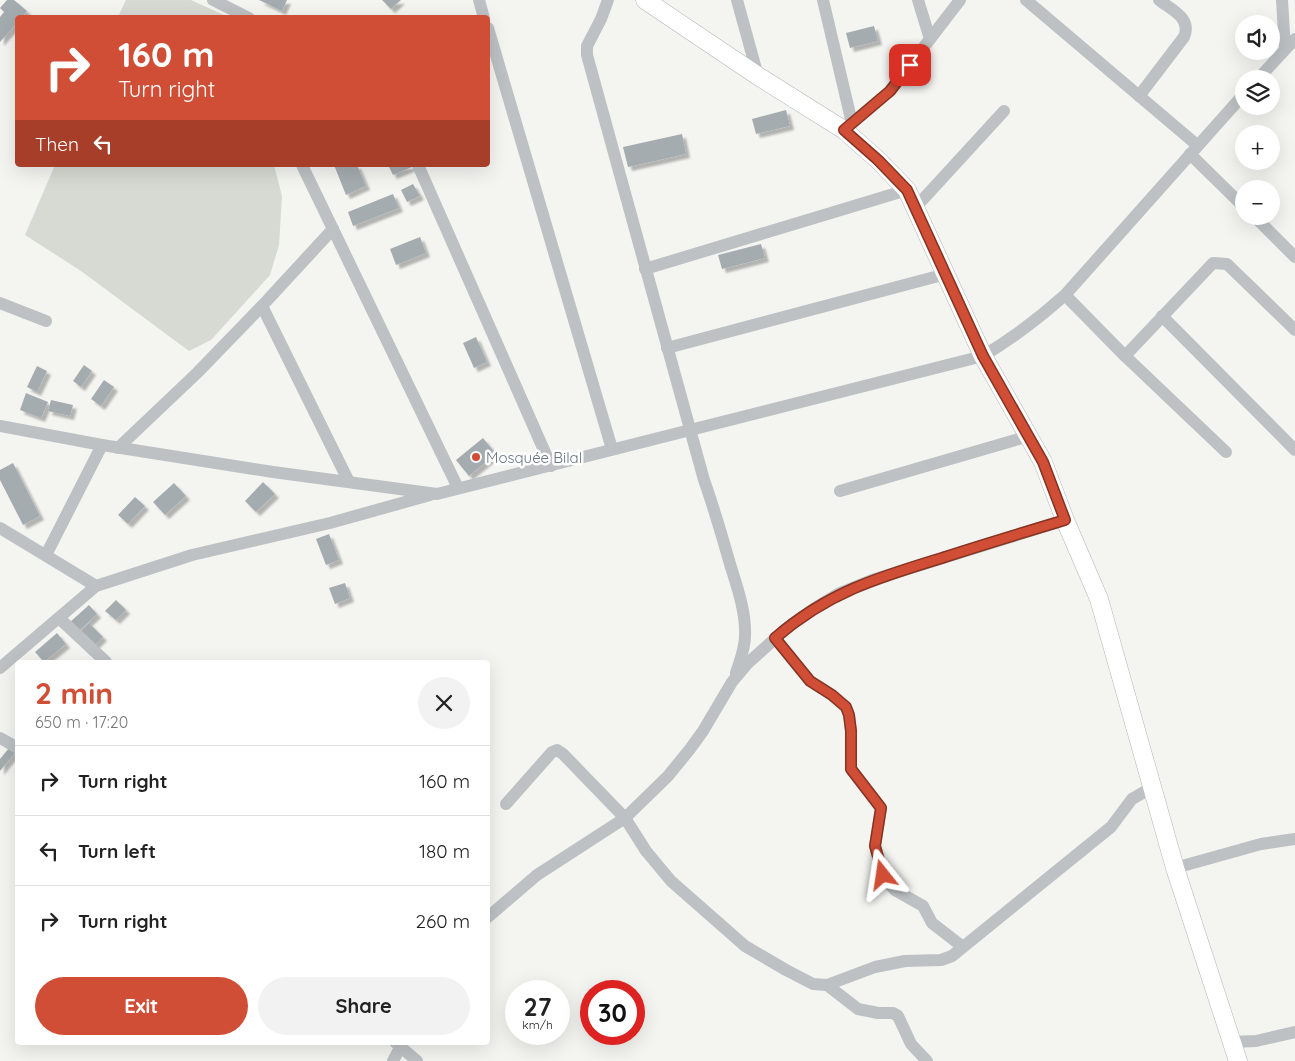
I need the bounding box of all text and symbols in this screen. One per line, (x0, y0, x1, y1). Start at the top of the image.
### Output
map controls (1235, 15, 1280, 225)
button: sound (1235, 15, 1280, 60)
text: 160 m (118, 32, 215, 76)
icon: right (35, 35, 100, 100)
pin (889, 44, 931, 86)
icon: arrive (896, 51, 924, 79)
button: layers (1235, 70, 1280, 115)
text: Turn right (118, 75, 215, 103)
button: + (1235, 125, 1280, 170)
icon: left (89, 130, 117, 158)
text: Then (35, 132, 79, 156)
button: − (1235, 180, 1280, 225)
place label: Mosquée Bilal (486, 448, 582, 467)
marker: Mosquée Bilal (470, 451, 482, 463)
text: 2 min (35, 674, 113, 712)
button: close (418, 677, 470, 729)
text: 650 m · 17:20 (35, 712, 128, 732)
icon: right (35, 767, 63, 795)
text: Turn right (78, 769, 167, 793)
text: 160 m (419, 769, 470, 793)
icon: left (35, 837, 63, 865)
text: Turn left (78, 839, 156, 863)
text: 180 m (419, 839, 470, 863)
position arrow (856, 848, 908, 900)
icon: right (35, 907, 63, 935)
text: Turn right (78, 909, 167, 933)
text: 260 m (415, 909, 470, 933)
button: Exit (35, 977, 248, 1035)
button: Share (258, 977, 470, 1035)
speed limit sign: 30 (580, 980, 645, 1045)
text: 27 (524, 991, 551, 1022)
text: km/h (522, 1017, 553, 1032)

